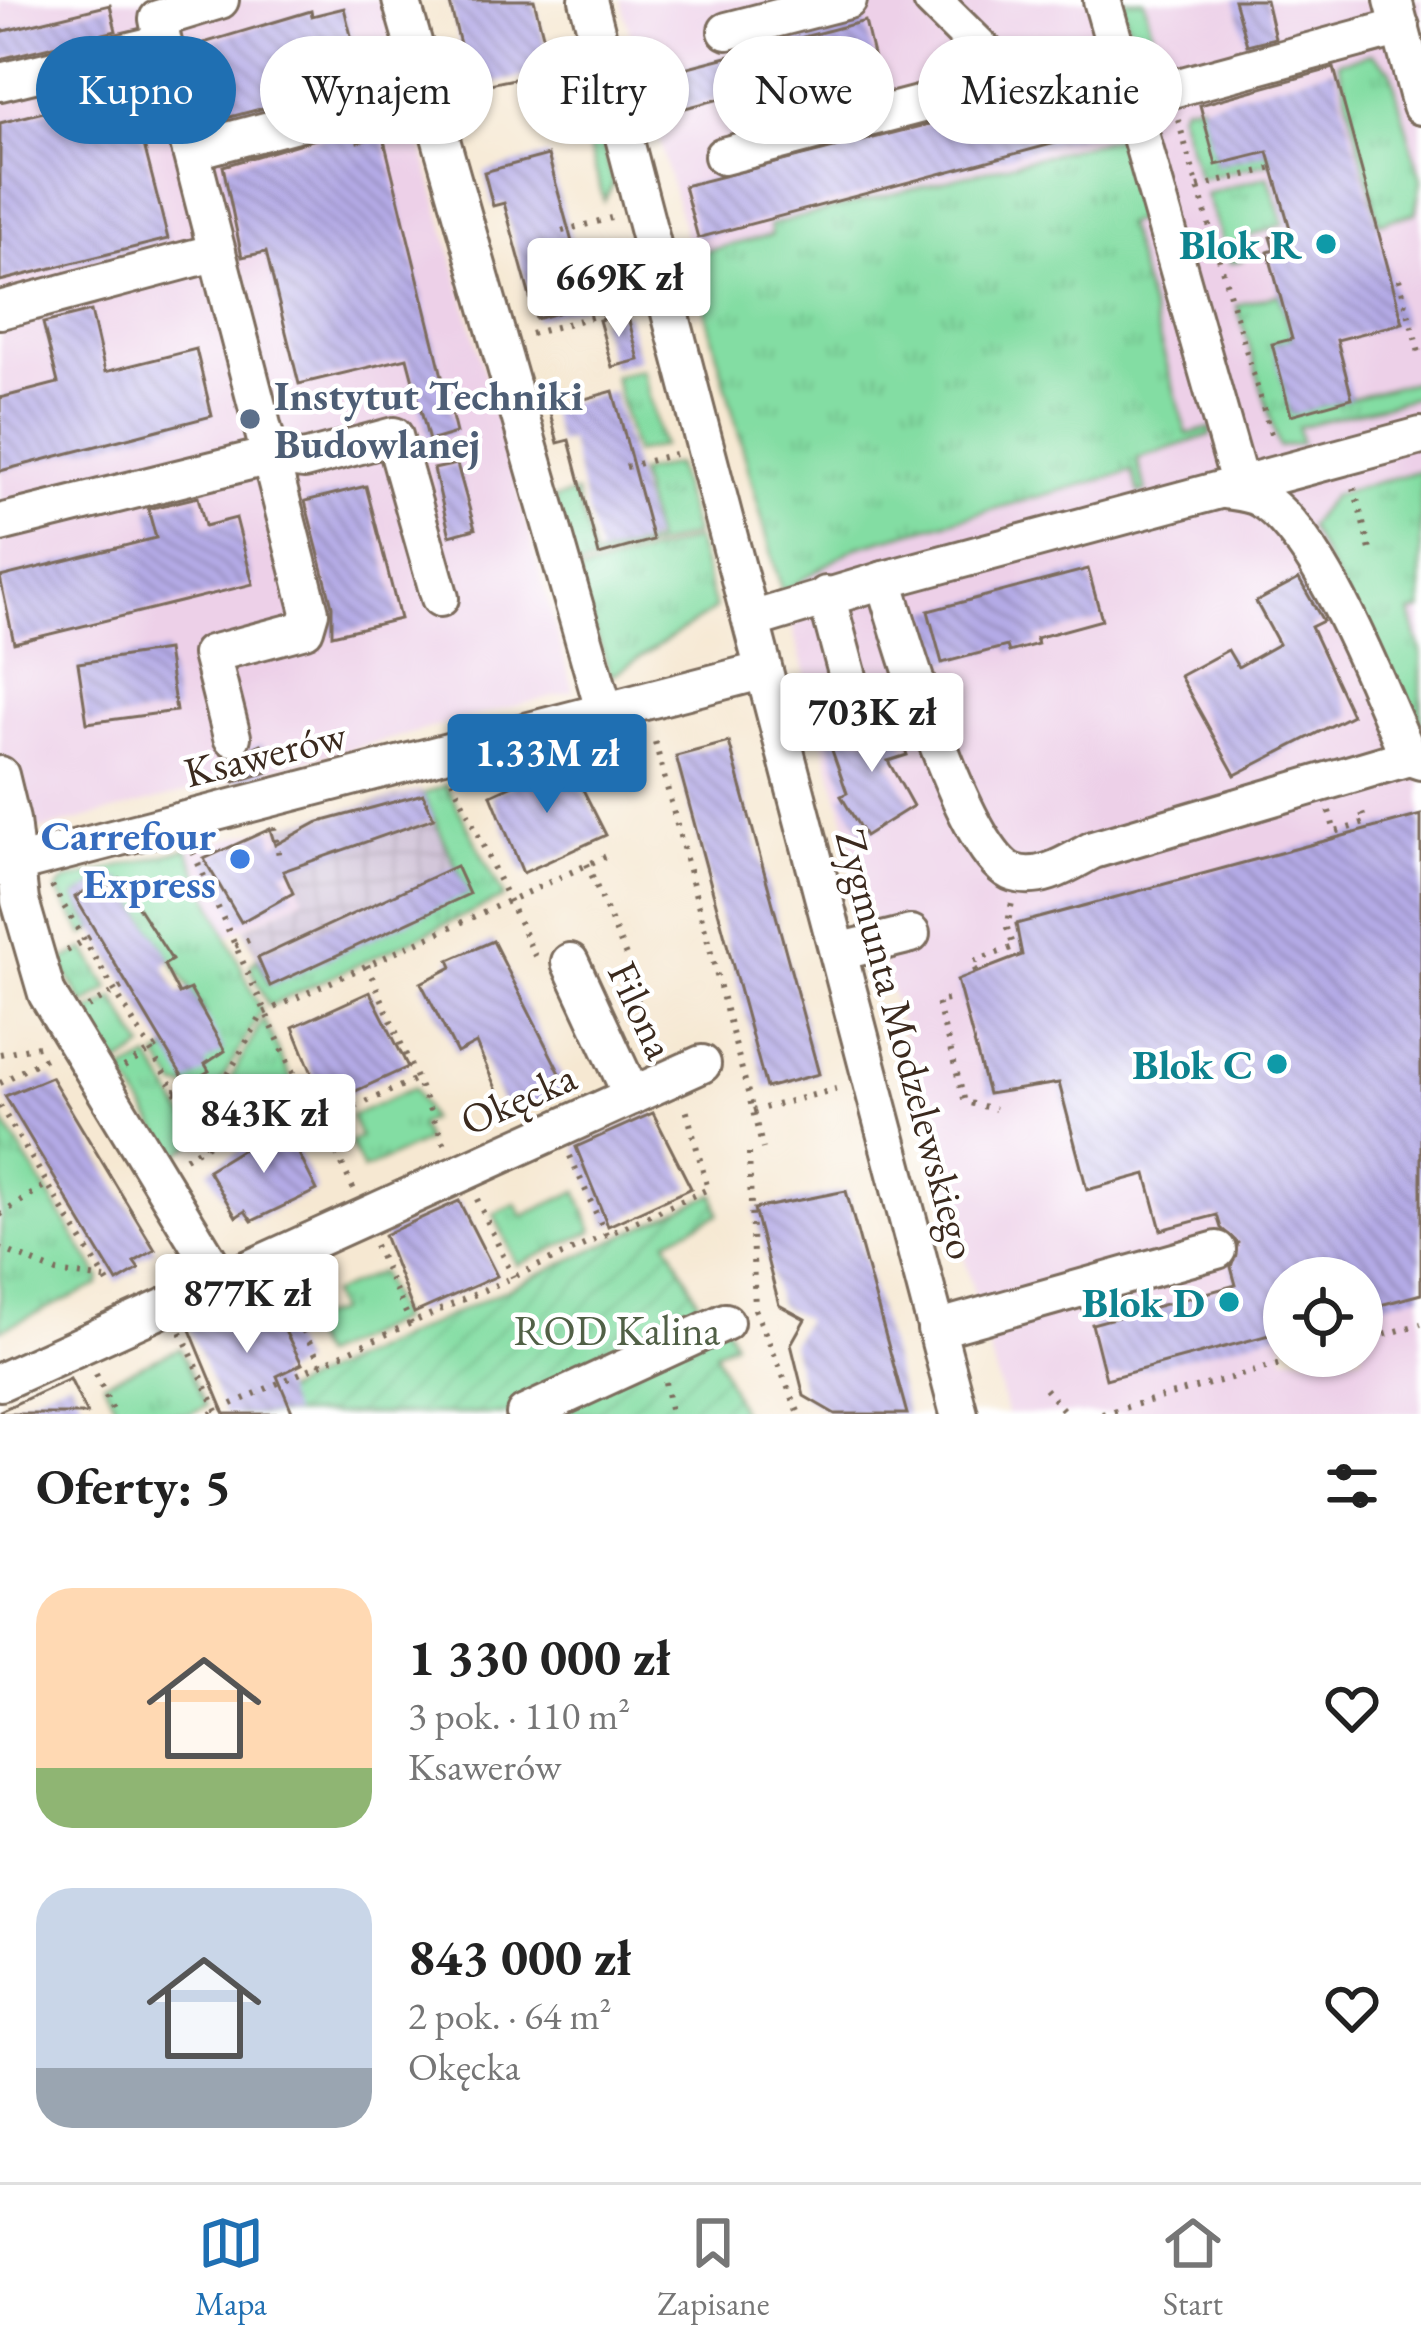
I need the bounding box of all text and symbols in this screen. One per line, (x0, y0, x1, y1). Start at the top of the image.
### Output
chip: Kupno (36, 36, 236, 144)
chip: Wynajem (260, 36, 493, 144)
chip: Filtry (517, 36, 689, 144)
chip: Nowe (713, 36, 894, 144)
chip: Mieszkanie (918, 36, 1182, 144)
place label: Blok R (1179, 217, 1303, 272)
marker: Blok R (1313, 231, 1339, 257)
pin: 669K zł (508, 238, 730, 340)
text: 669K zł (554, 251, 684, 302)
place label: Instytut Techniki Budowlanej (274, 368, 583, 471)
marker: Instytut Techniki Budowlanej (237, 406, 263, 432)
pin: 703K zł (761, 673, 983, 775)
text: 703K zł (807, 686, 937, 737)
street label: Ksawerów (178, 707, 352, 800)
pin: 1.33M zł (423, 714, 671, 816)
text: 1.33M zł (475, 727, 619, 778)
place label: Carrefour Express (41, 808, 217, 911)
street label: Zygmunta Modzelewskiego (823, 823, 990, 1265)
marker: Carrefour Express (227, 846, 253, 872)
street label: Filona (595, 953, 688, 1068)
place label: Blok C (1132, 1037, 1253, 1092)
street label: Okęcka (452, 1049, 585, 1148)
marker: Blok C (1264, 1051, 1290, 1077)
pin: 843K zł (153, 1074, 375, 1176)
text: 843K zł (199, 1087, 329, 1138)
pin: 877K zł (136, 1254, 358, 1356)
map controls (1263, 1257, 1383, 1377)
button: locate (1263, 1257, 1383, 1377)
text: 877K zł (182, 1267, 312, 1318)
place label: Blok D (1082, 1275, 1205, 1330)
marker: Blok D (1216, 1289, 1242, 1315)
park label: ROD Kalina (514, 1303, 721, 1358)
text: Oferty: 5 (36, 1453, 231, 1519)
icon: filters (1319, 1453, 1385, 1519)
text: 1 330 000 zł (408, 1624, 670, 1690)
icon: home (132, 1636, 276, 1780)
icon: heart (1319, 1675, 1385, 1741)
text: 3 pok. · 110 m² (408, 1690, 630, 1741)
text: Ksawerów (408, 1741, 561, 1792)
text: 843 000 zł (408, 1924, 631, 1990)
icon: home (132, 1936, 276, 2080)
icon: heart (1319, 1975, 1385, 2041)
text: 2 pok. · 64 m² (408, 1990, 611, 2041)
text: Okęcka (408, 2041, 520, 2092)
tab: Mapa (195, 2210, 267, 2325)
tab: Zapisane (657, 2210, 770, 2325)
tab: Start (1160, 2210, 1226, 2325)

